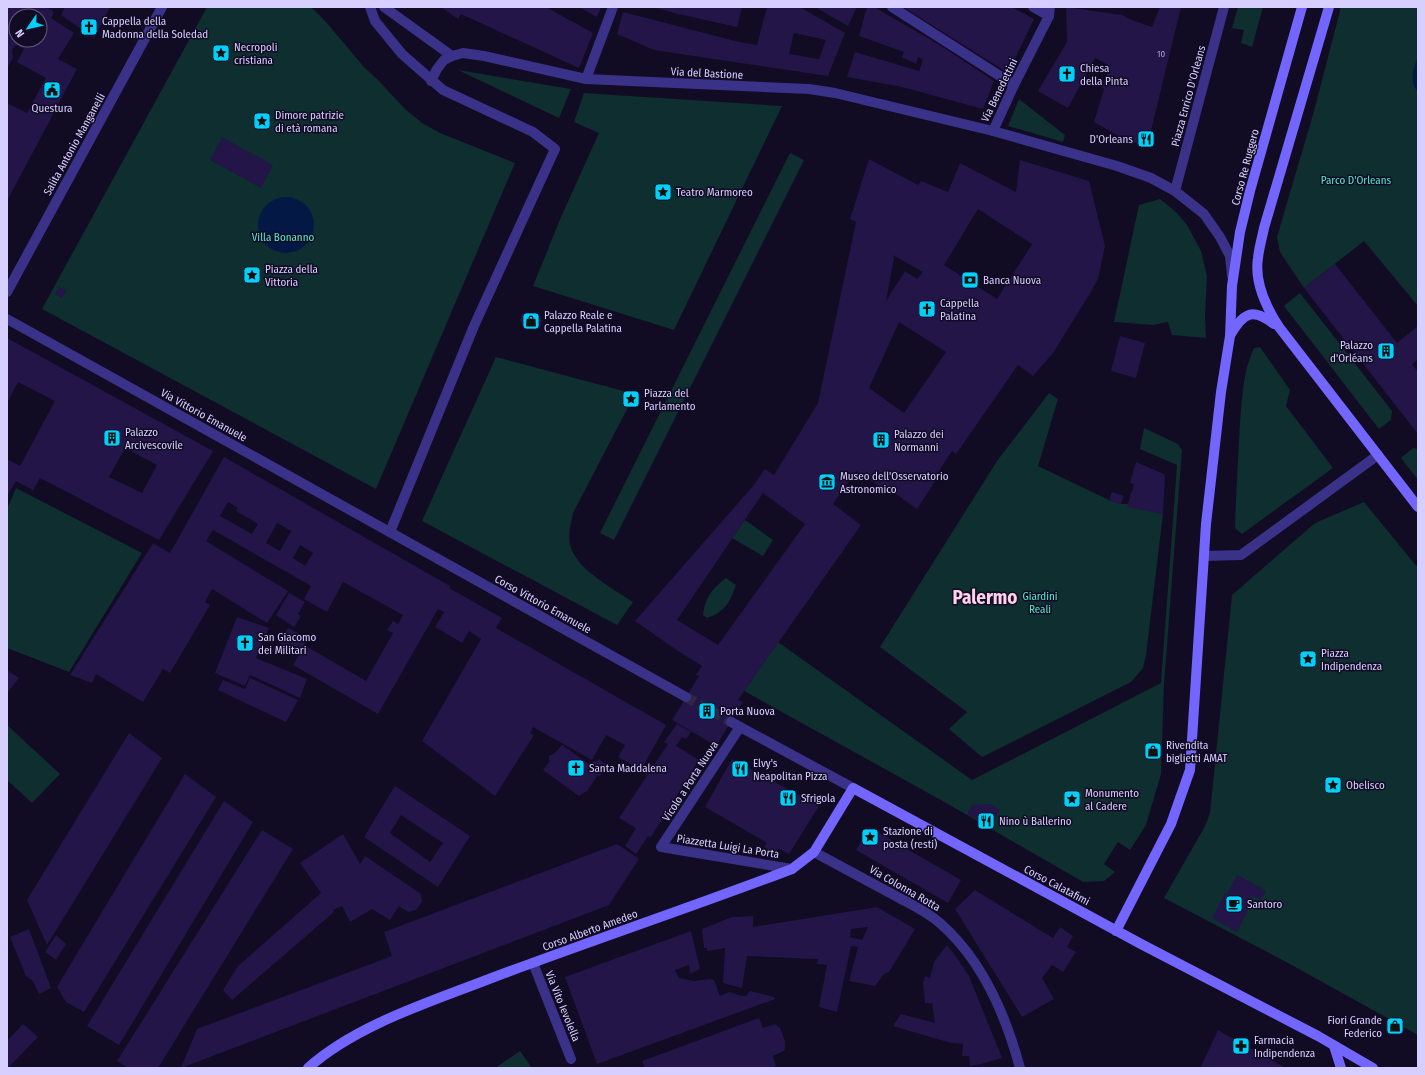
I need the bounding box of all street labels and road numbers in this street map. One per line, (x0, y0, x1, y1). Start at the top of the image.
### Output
street label: Piazza Enrico D'Orleans (1169, 44, 1208, 148)
street label: Via Benedettini (979, 56, 1020, 124)
street label: Via del Bastione (670, 65, 744, 82)
street label: Salita Antonio Manganelli (41, 91, 108, 198)
street label: Corso Re Ruggero (1229, 127, 1262, 207)
street label: Via Vittorio Emanuele (158, 386, 249, 445)
street label: Corso Vittorio Emanuele (492, 573, 593, 636)
street label: Vicolo a Porta Nuova (660, 739, 721, 824)
street label: Piazzetta Luigi La Porta (676, 832, 780, 861)
street label: Via Colonna Rotta (867, 863, 943, 914)
street label: Corso Calatafimi (1022, 863, 1092, 908)
street label: Corso Alberto Amedeo (541, 907, 640, 954)
street label: Via Vito Ievolella (542, 969, 583, 1043)

